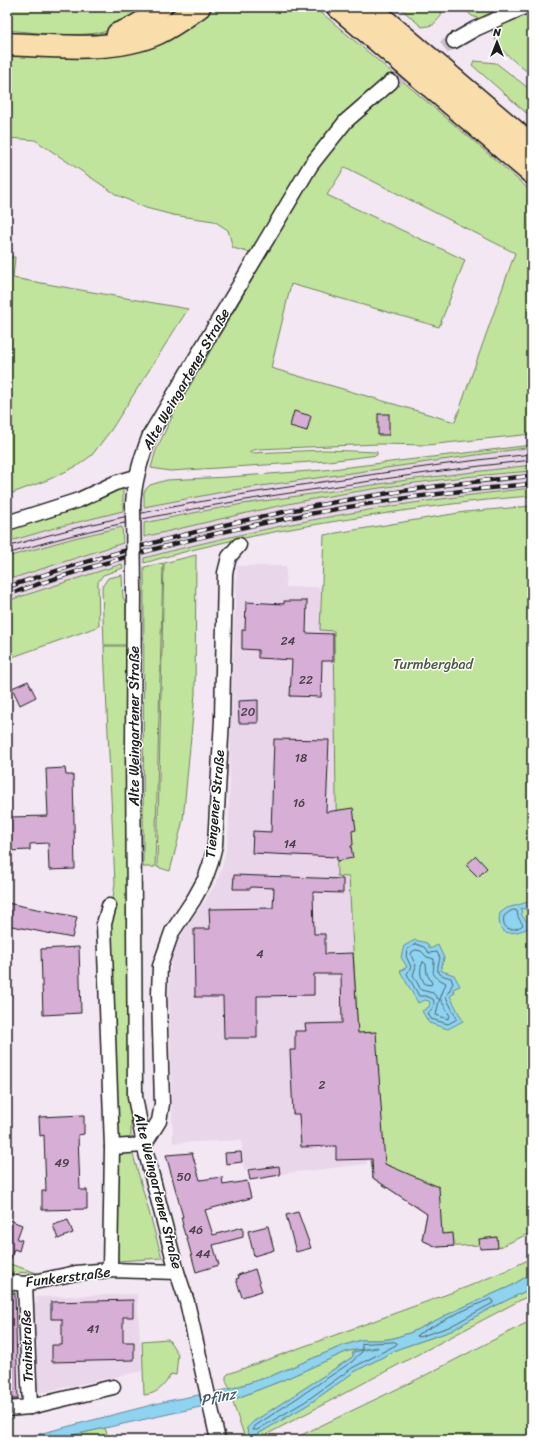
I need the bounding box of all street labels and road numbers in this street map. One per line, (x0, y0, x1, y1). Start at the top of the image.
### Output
street label: Alte Weingartener Straße (135, 303, 237, 455)
street label: Alte Weingartener Straße (122, 646, 147, 807)
street label: Tiengener Straße (198, 749, 232, 859)
street label: Alte Weingartener Straße (126, 1109, 189, 1272)
street label: Funkerstraße (24, 1259, 112, 1295)
street label: Trainstraße (13, 1309, 41, 1383)

